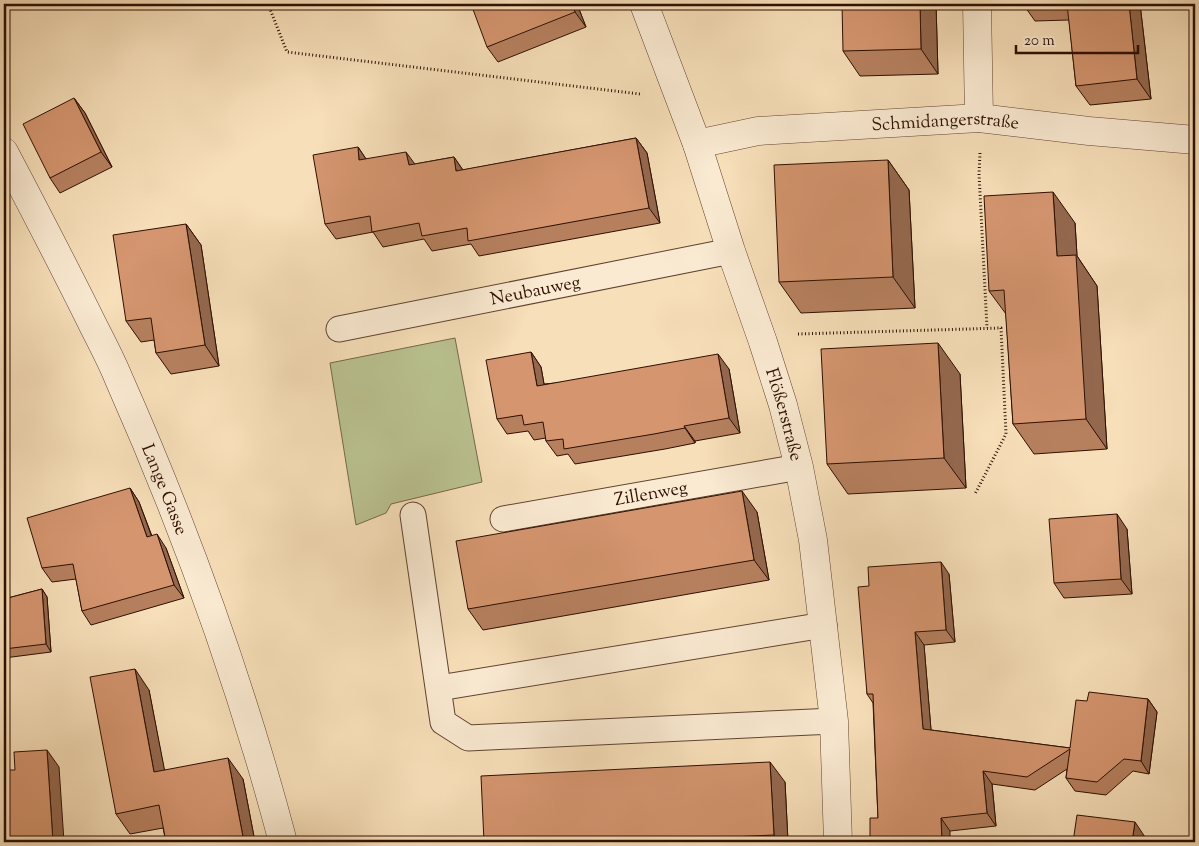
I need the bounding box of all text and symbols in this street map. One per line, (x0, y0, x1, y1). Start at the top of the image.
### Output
scale bar (1016, 22, 1139, 54)
text: 20 m (1024, 31, 1055, 52)
street label: Schmidangerstraße (871, 107, 1020, 139)
street label: Neubauweg (488, 270, 583, 314)
street label: Flößerstraße (757, 365, 808, 464)
street label: Lange Gasse (133, 440, 193, 539)
street label: Zillenweg (612, 476, 690, 514)

